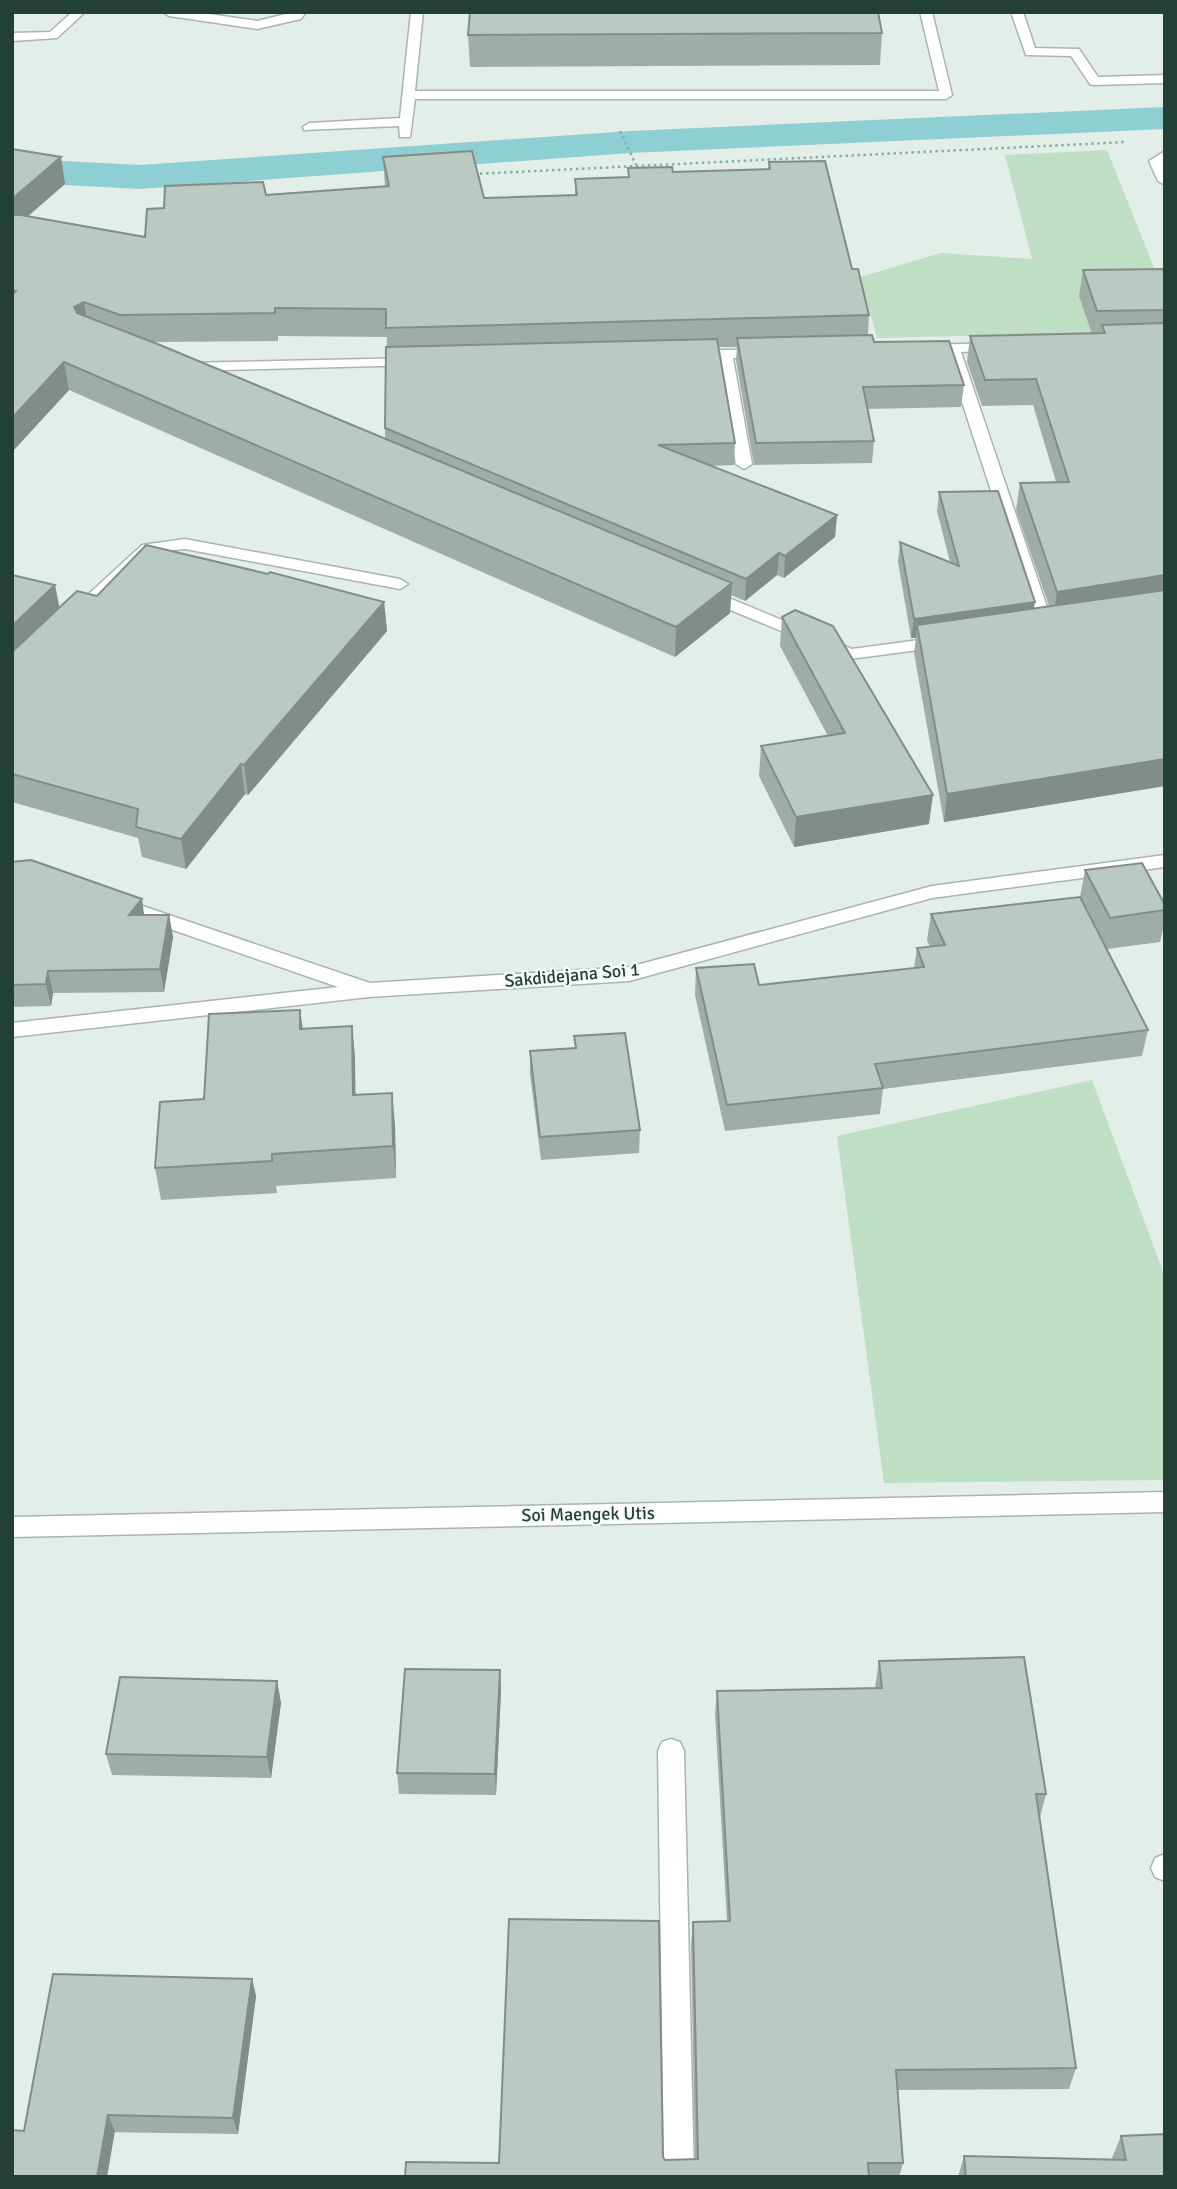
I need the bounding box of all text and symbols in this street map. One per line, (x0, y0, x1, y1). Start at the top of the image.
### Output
street label: Sakdidejana Soi 1 (503, 958, 641, 992)
street label: Soi Maengek Utis (521, 1502, 655, 1526)

